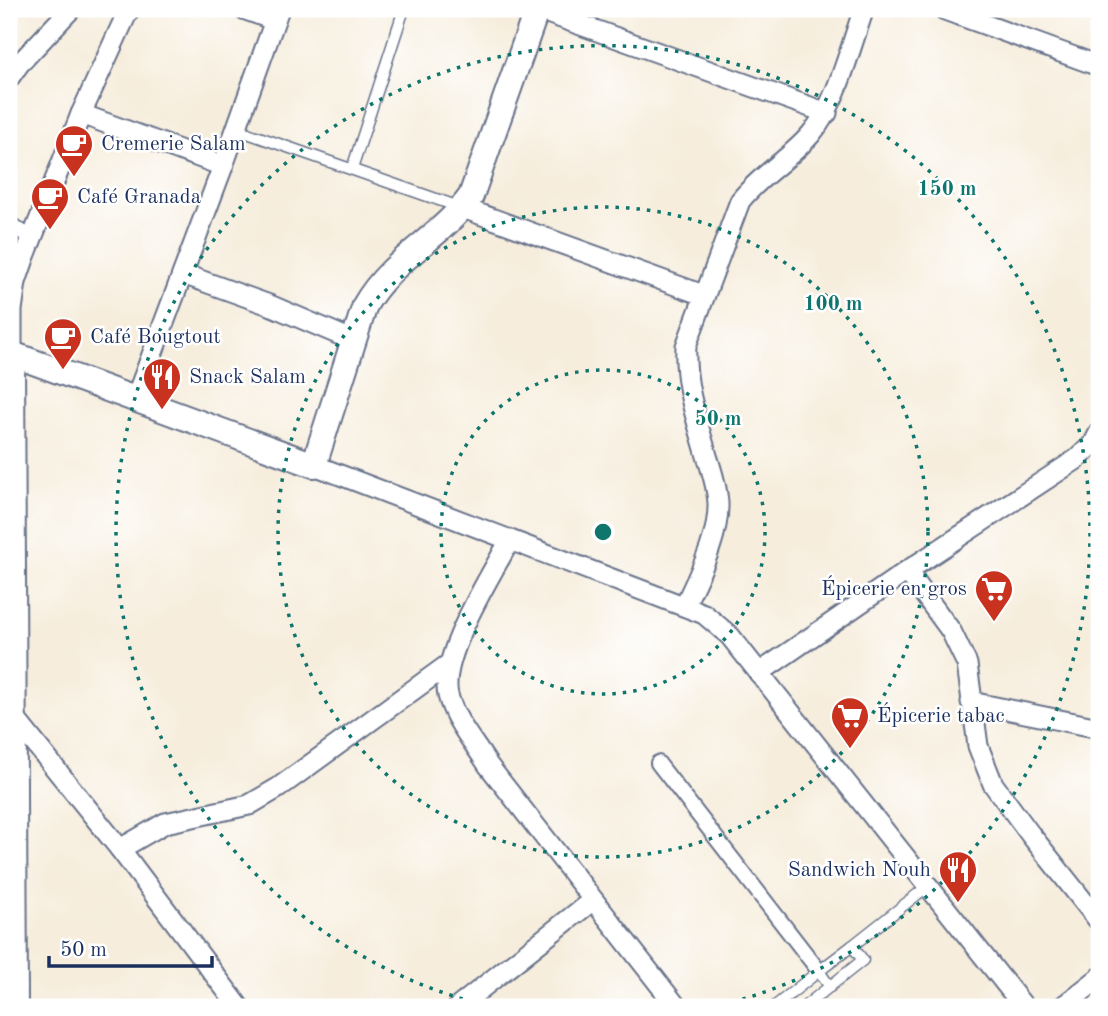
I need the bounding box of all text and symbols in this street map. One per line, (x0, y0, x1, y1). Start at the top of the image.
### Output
cafe icon: Cremerie Salam (53, 123, 95, 178)
place label: Cremerie Salam (101, 134, 246, 155)
cafe icon: Café Granada (29, 176, 71, 231)
text: 150 m (917, 179, 977, 200)
place label: Café Granada (77, 187, 201, 208)
text: 100 m (803, 294, 863, 315)
cafe icon: Café Bougtout (42, 316, 84, 371)
place label: Café Bougtout (90, 327, 221, 348)
restaurant icon: Snack Salam (141, 356, 183, 411)
place label: Snack Salam (189, 367, 306, 388)
text: 50 m (694, 409, 742, 430)
centre of rings (591, 520, 615, 544)
supermarket icon: Épicerie en gros (973, 568, 1015, 623)
place label: Épicerie en gros (821, 575, 967, 600)
supermarket icon: Épicerie tabac (829, 695, 871, 750)
place label: Épicerie tabac (877, 702, 1005, 727)
restaurant icon: Sandwich Nouh (937, 849, 979, 904)
place label: Sandwich Nouh (788, 860, 931, 881)
scale bar (49, 925, 212, 969)
text: 50 m (60, 940, 107, 961)

